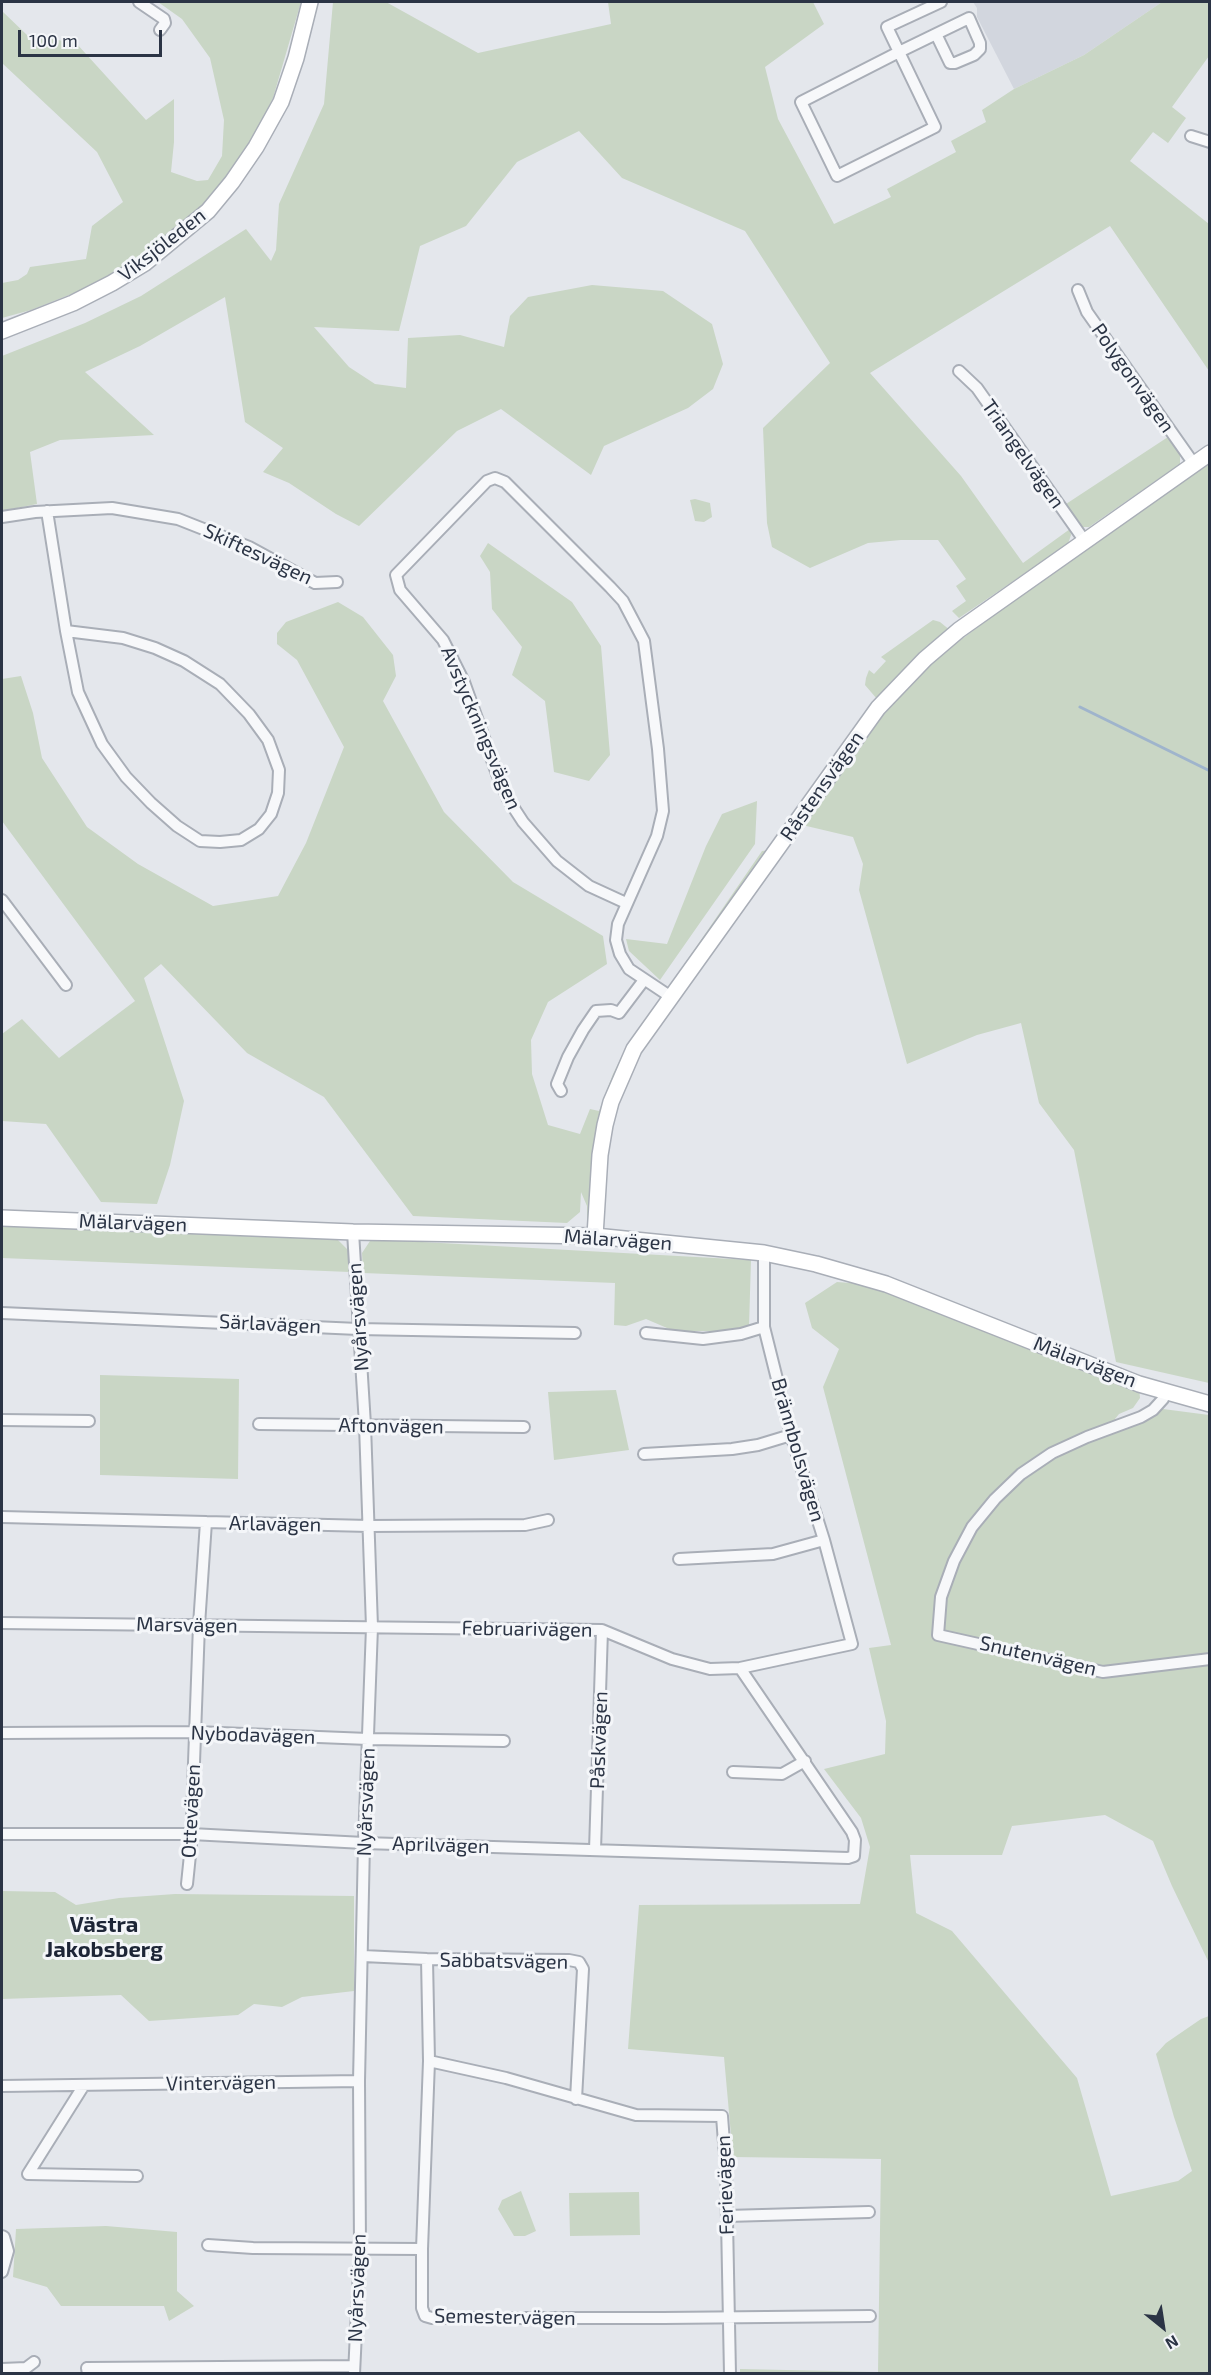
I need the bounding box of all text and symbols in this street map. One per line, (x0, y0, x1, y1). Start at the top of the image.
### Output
scale bar (21, 18, 165, 56)
text: 100 m (29, 29, 78, 51)
street label: Viksjöleden (114, 203, 210, 287)
street label: Polygonvägen (1086, 319, 1180, 437)
street label: Triangelvägen (977, 395, 1069, 513)
street label: Skiftesvägen (200, 518, 316, 590)
street label: Avstyckningsvägen (436, 643, 526, 813)
street label: Råstensvägen (775, 726, 869, 846)
street label: Mälarvägen (78, 1209, 188, 1237)
street label: Mälarvägen (563, 1224, 673, 1256)
street label: Nyårsvägen (342, 1262, 374, 1372)
street label: Särlavägen (218, 1309, 322, 1339)
street label: Mälarvägen (1030, 1331, 1140, 1393)
street label: Brännbolsvägen (766, 1375, 830, 1525)
street label: Aftonvägen (338, 1413, 444, 1439)
street label: Arlavägen (229, 1511, 321, 1537)
street label: Marsvägen (136, 1612, 238, 1638)
street label: Februarivägen (461, 1616, 593, 1642)
street label: Snutenvägen (977, 1631, 1099, 1681)
street label: Påskvägen (585, 1691, 613, 1789)
street label: Nybodavägen (190, 1721, 316, 1749)
street label: Nyårsvägen (352, 1747, 380, 1857)
street label: Ottevägen (177, 1763, 205, 1859)
street label: Aprilvägen (392, 1831, 490, 1859)
district label: Västra Jakobsberg (45, 1912, 163, 1964)
street label: Sabbatsvägen (439, 1948, 569, 1974)
street label: Vintervägen (166, 2070, 276, 2096)
street label: Ferievägen (711, 2135, 739, 2235)
street label: Nyårsvägen (343, 2233, 371, 2343)
north arrow (1133, 2297, 1193, 2357)
street label: Semestervägen (434, 2304, 576, 2330)
text: N (1162, 2332, 1182, 2354)

